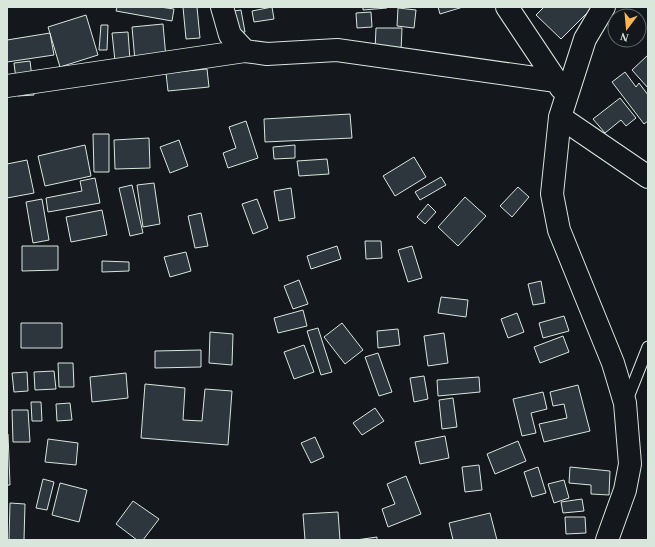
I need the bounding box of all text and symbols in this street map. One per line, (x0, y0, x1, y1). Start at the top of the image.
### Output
north arrow (607, 8, 647, 48)
text: N (619, 31, 630, 44)

